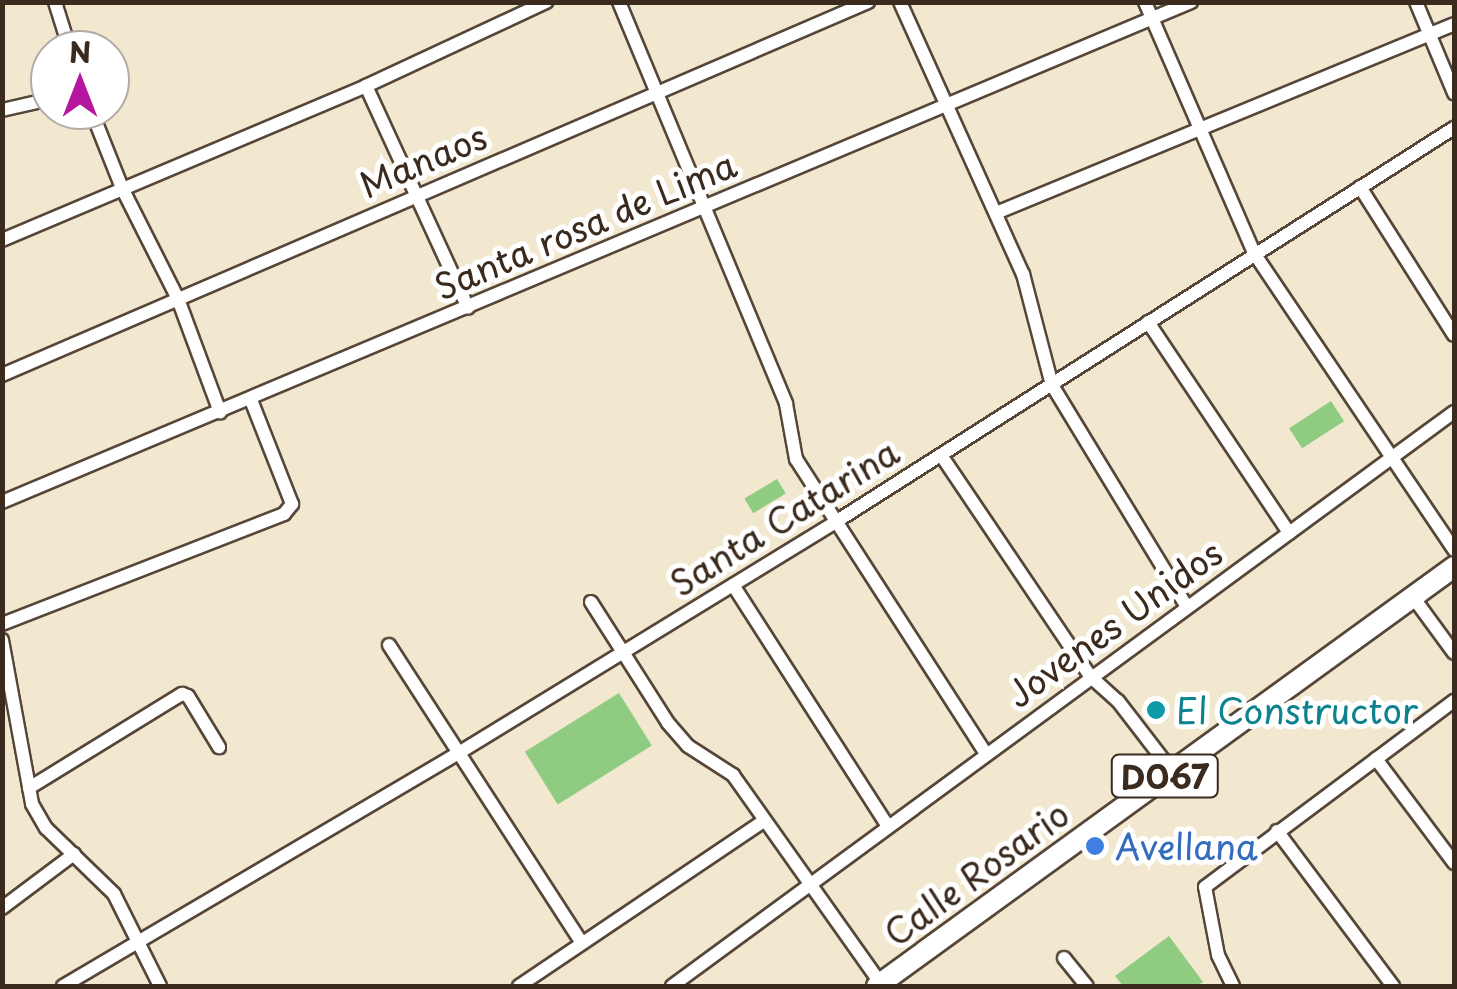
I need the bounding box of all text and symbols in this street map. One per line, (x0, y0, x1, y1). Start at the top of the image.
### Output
north arrow (30, 30, 130, 130)
text: N (69, 30, 91, 73)
street label: Manaos (353, 115, 493, 205)
street label: Santa rosa de Lima (425, 141, 745, 309)
street label: Santa Catarina (663, 430, 905, 604)
street label: Jovenes Unidos (998, 530, 1230, 716)
place label: El Constructor (1176, 689, 1420, 731)
marker: El Constructor (1145, 699, 1167, 721)
road number: D067 (1110, 749, 1220, 803)
street label: Calle Rosario (874, 791, 1078, 955)
place label: Avellana (1115, 825, 1258, 867)
marker: Avellana (1084, 835, 1106, 857)

